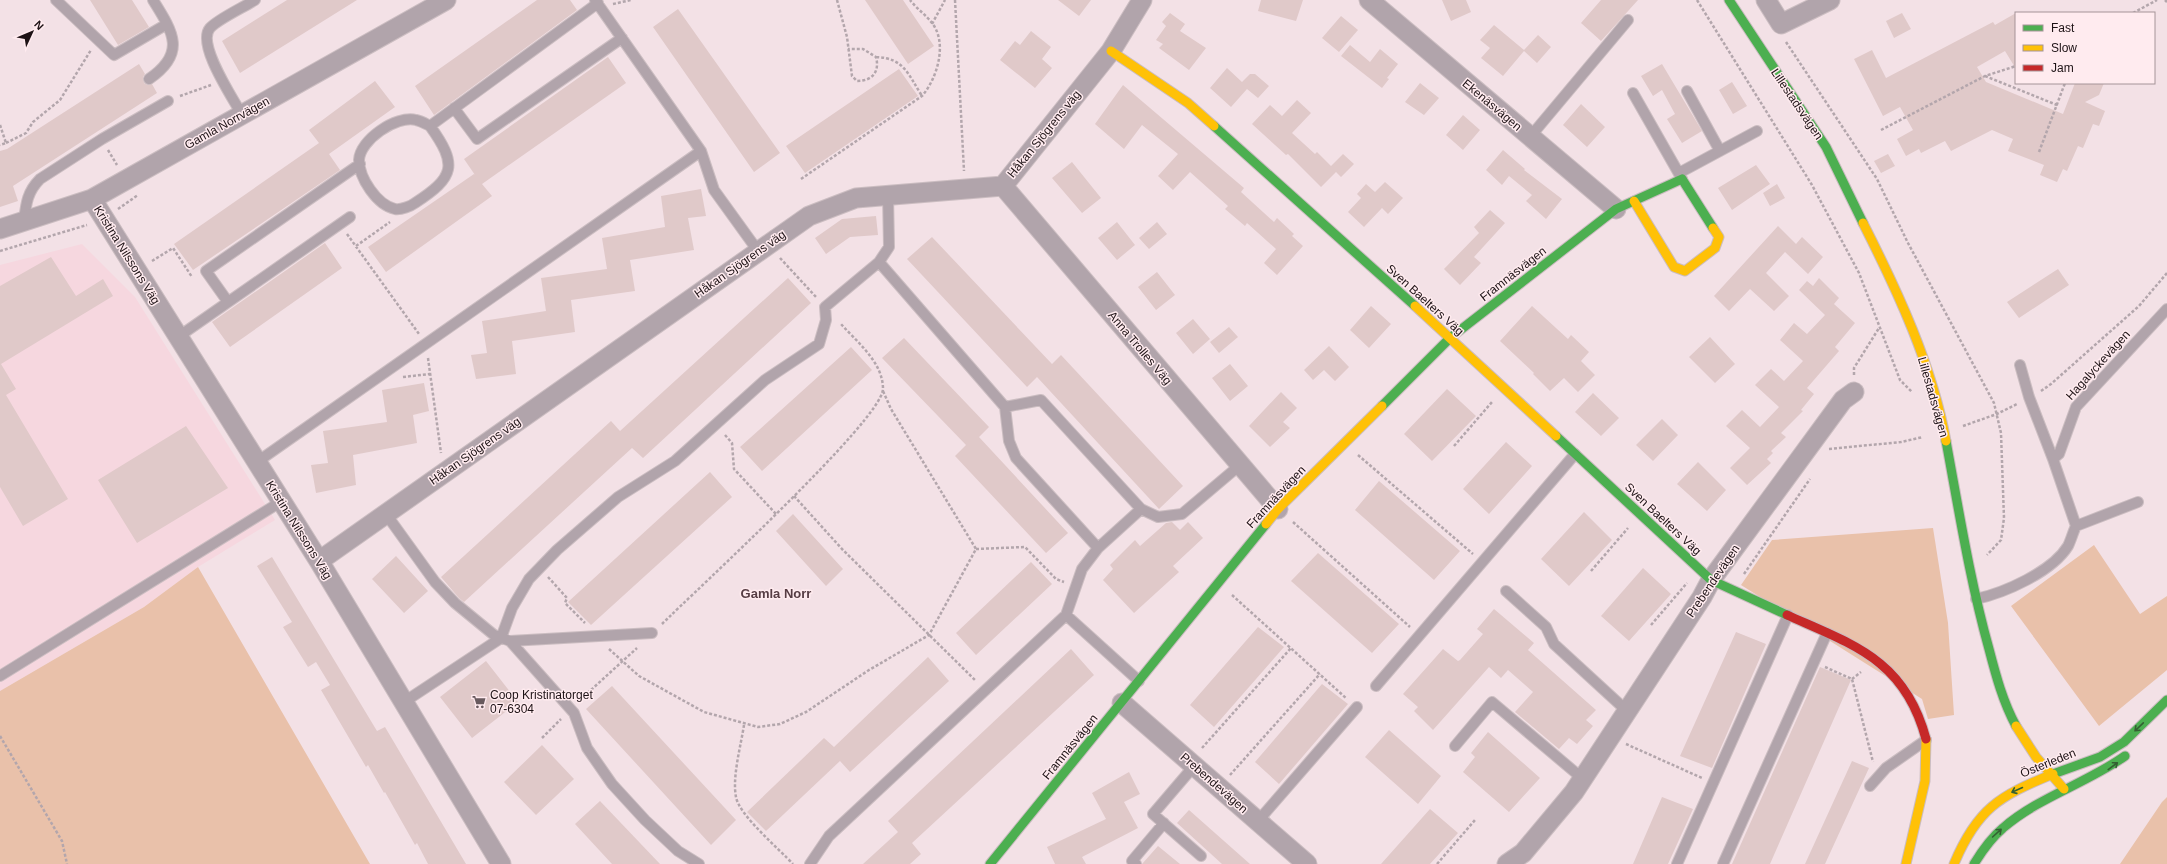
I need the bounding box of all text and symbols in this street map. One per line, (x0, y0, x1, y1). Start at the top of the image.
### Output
north arrow (12, 12, 52, 52)
legend (2015, 12, 2155, 84)
text: N (32, 18, 46, 32)
text: Fast (2051, 21, 2075, 35)
text: Slow (2051, 41, 2077, 55)
text: Jam (2051, 61, 2074, 75)
street label: Lillestadsvägen (1768, 66, 1826, 142)
street label: Ekenäsvägen (1460, 76, 1524, 134)
street label: Håkan Sjögrens väg (1005, 88, 1083, 180)
street label: Gamla Norrvägen (182, 94, 272, 152)
street label: Kristina Nilssons Väg (91, 203, 163, 307)
street label: Håkan Sjögrens väg (692, 227, 788, 301)
street label: Framnäsvägen (1477, 244, 1549, 304)
street label: Sven Baelters Väg (1383, 262, 1467, 338)
street label: Anna Trolles Väg (1105, 308, 1175, 388)
street label: Hagalyckevägen (2063, 327, 2133, 403)
street label: Lillestadsvägen (1915, 355, 1951, 439)
street label: Håkan Sjögrens väg (427, 414, 523, 488)
street label: Framnäsvägen (1244, 463, 1308, 531)
street label: Kristina Nilssons Väg (263, 478, 335, 582)
street label: Sven Baelters Väg (1622, 480, 1704, 558)
street label: Prebendevägen (1684, 542, 1742, 620)
district label: Gamla Norr (741, 586, 811, 601)
place label: Coop Kristinatorget 07-6304 (490, 688, 593, 716)
supermarket icon: Coop Kristinatorget 07-6304 (471, 694, 487, 710)
street label: Framnäsvägen (1039, 711, 1101, 783)
one-way arrow (2134, 722, 2144, 732)
street label: Österleden (2018, 746, 2078, 780)
street label: Prebendevägen (1177, 750, 1251, 816)
one-way arrow (2108, 761, 2119, 770)
one-way arrow (2011, 787, 2023, 794)
one-way arrow (1992, 829, 2002, 838)

